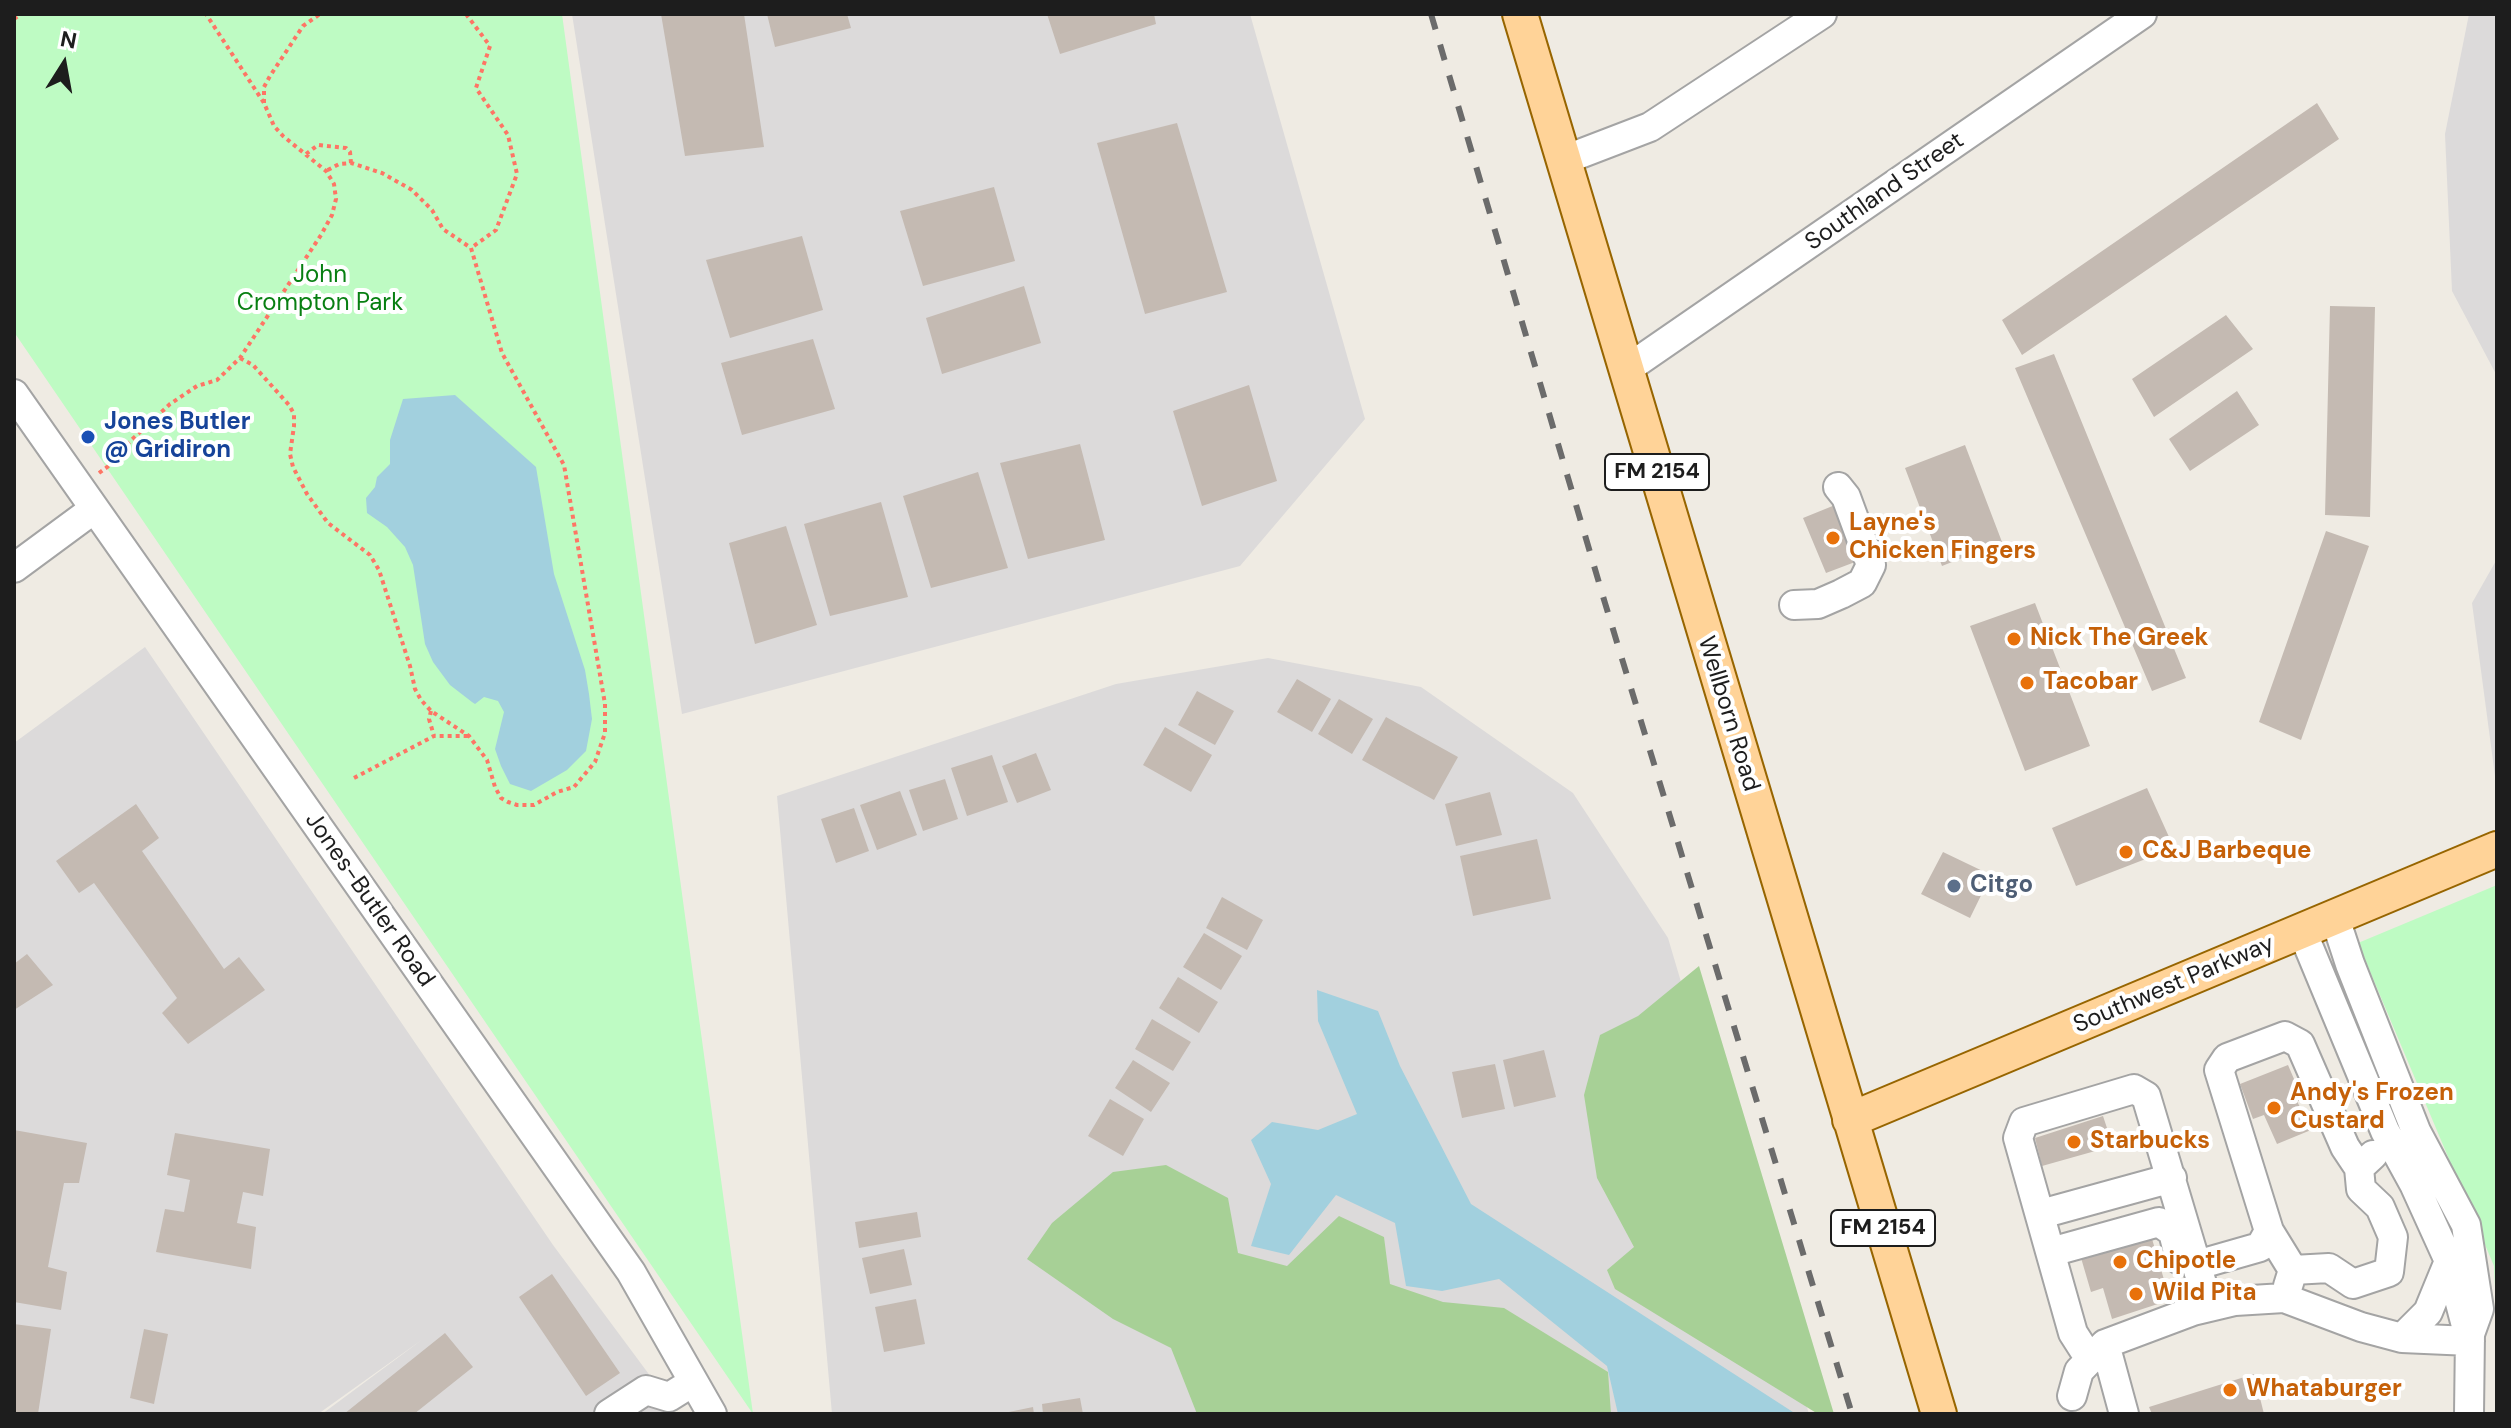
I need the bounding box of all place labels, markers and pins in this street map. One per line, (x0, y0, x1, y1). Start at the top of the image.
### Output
place label: Jones Butler @ Gridiron (104, 409, 250, 465)
marker: Jones Butler @ Gridiron (79, 428, 97, 446)
place label: Layne's Chicken Fingers (1849, 510, 2036, 566)
marker: Layne's Chicken Fingers (1824, 529, 1842, 547)
place label: Nick The Greek (2030, 625, 2208, 653)
marker: Nick The Greek (2005, 630, 2023, 648)
place label: Tacobar (2043, 669, 2138, 697)
marker: Tacobar (2018, 674, 2036, 692)
place label: C&J Barbeque (2142, 838, 2311, 866)
marker: C&J Barbeque (2117, 843, 2135, 861)
place label: Citgo (1970, 872, 2033, 900)
marker: Citgo (1945, 877, 1963, 895)
place label: Andy's Frozen Custard (2290, 1080, 2454, 1136)
marker: Andy's Frozen Custard (2265, 1099, 2283, 1117)
place label: Starbucks (2090, 1128, 2210, 1156)
marker: Starbucks (2065, 1133, 2083, 1151)
place label: Chipotle (2136, 1248, 2236, 1276)
marker: Chipotle (2111, 1253, 2129, 1271)
place label: Wild Pita (2152, 1280, 2257, 1308)
marker: Wild Pita (2127, 1285, 2145, 1303)
place label: Whataburger (2246, 1376, 2402, 1404)
marker: Whataburger (2221, 1381, 2239, 1399)

